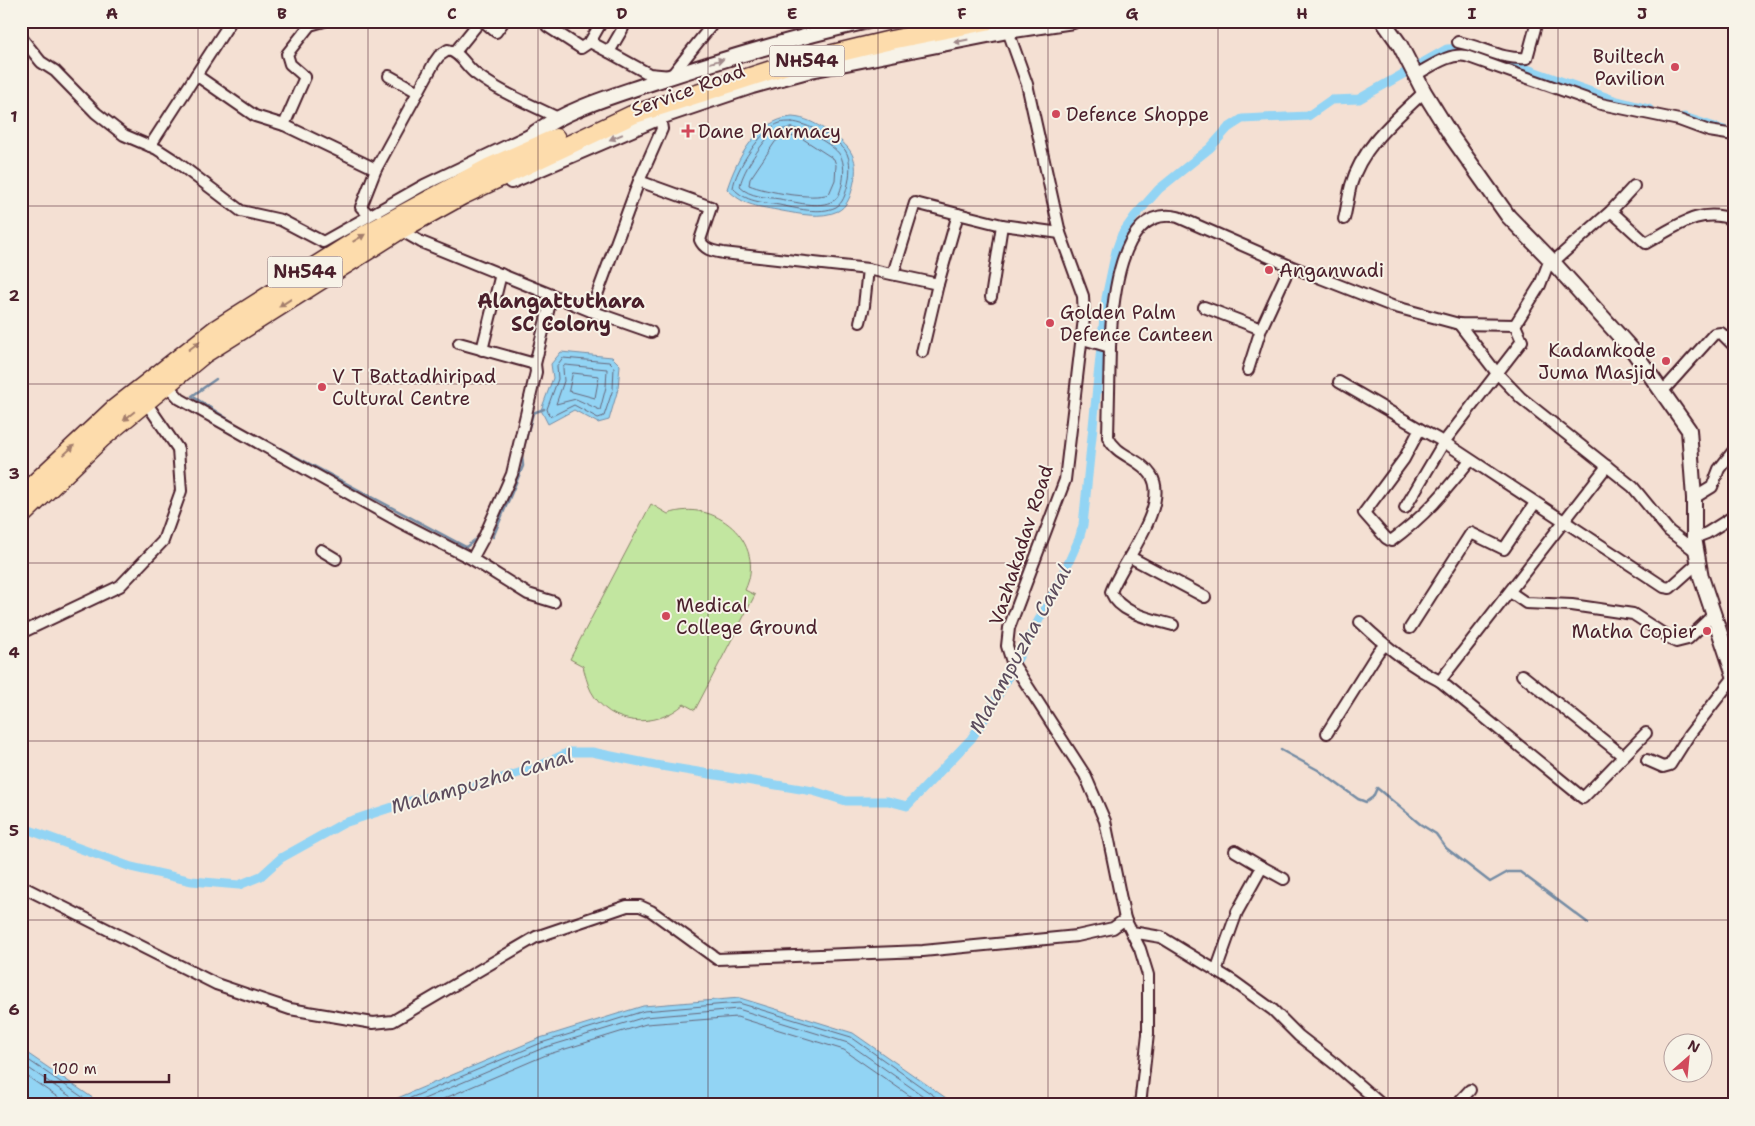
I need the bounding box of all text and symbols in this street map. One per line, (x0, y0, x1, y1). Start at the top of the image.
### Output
text: A (106, 3, 118, 24)
text: B (277, 3, 287, 24)
text: C (447, 3, 457, 24)
text: D (616, 3, 628, 24)
text: E (787, 3, 797, 24)
text: F (957, 3, 967, 24)
text: G (1126, 3, 1139, 24)
text: H (1296, 3, 1308, 24)
text: I (1468, 3, 1477, 24)
text: J (1637, 3, 1647, 24)
one-way arrow (952, 37, 968, 45)
place label: Builtech Pavilion (1593, 44, 1665, 91)
road number: NH544 (770, 46, 844, 76)
one-way arrow (710, 56, 725, 64)
street label: Service Road (628, 58, 748, 122)
marker: Builtech Pavilion (1669, 61, 1681, 73)
place label: Defence Shoppe (1066, 102, 1209, 127)
text: 1 (10, 106, 18, 127)
marker: Defence Shoppe (1050, 108, 1062, 120)
place label: Dane Pharmacy (698, 119, 841, 144)
marker: Dane Pharmacy (682, 125, 694, 137)
one-way arrow (609, 134, 623, 142)
one-way arrow (352, 233, 366, 242)
road number: NH544 (268, 256, 342, 288)
place label: Anganwadi (1279, 258, 1384, 283)
marker: Anganwadi (1263, 264, 1275, 276)
text: 2 (8, 285, 20, 306)
district label: Alangattuthara SC Colony (477, 288, 645, 337)
one-way arrow (278, 298, 291, 308)
place label: Golden Palm Defence Canteen (1060, 300, 1213, 347)
marker: Golden Palm Defence Canteen (1044, 317, 1056, 329)
place label: Kadamkode Juma Masjid (1538, 338, 1656, 385)
one-way arrow (187, 341, 201, 351)
marker: Kadamkode Juma Masjid (1660, 355, 1672, 367)
place label: V T Battadhiripad Cultural Centre (332, 364, 496, 411)
marker: V T Battadhiripad Cultural Centre (316, 381, 328, 393)
one-way arrow (123, 410, 136, 421)
one-way arrow (63, 444, 75, 456)
street label: Vazhakadav Road (983, 462, 1059, 628)
text: 3 (8, 463, 20, 484)
water label: Malampuzha Canal (963, 560, 1077, 738)
place label: Medical College Ground (676, 593, 818, 640)
marker: Medical College Ground (660, 610, 672, 622)
place label: Matha Copier (1572, 619, 1697, 644)
marker: Matha Copier (1701, 625, 1713, 637)
text: 4 (8, 642, 20, 663)
water label: Malampuzha Canal (388, 742, 576, 820)
text: 5 (9, 820, 19, 841)
text: 6 (8, 999, 20, 1020)
north arrow (1662, 1034, 1712, 1084)
text: N (1685, 1036, 1703, 1057)
scale bar (45, 1051, 169, 1083)
text: 100 m (52, 1059, 97, 1079)

